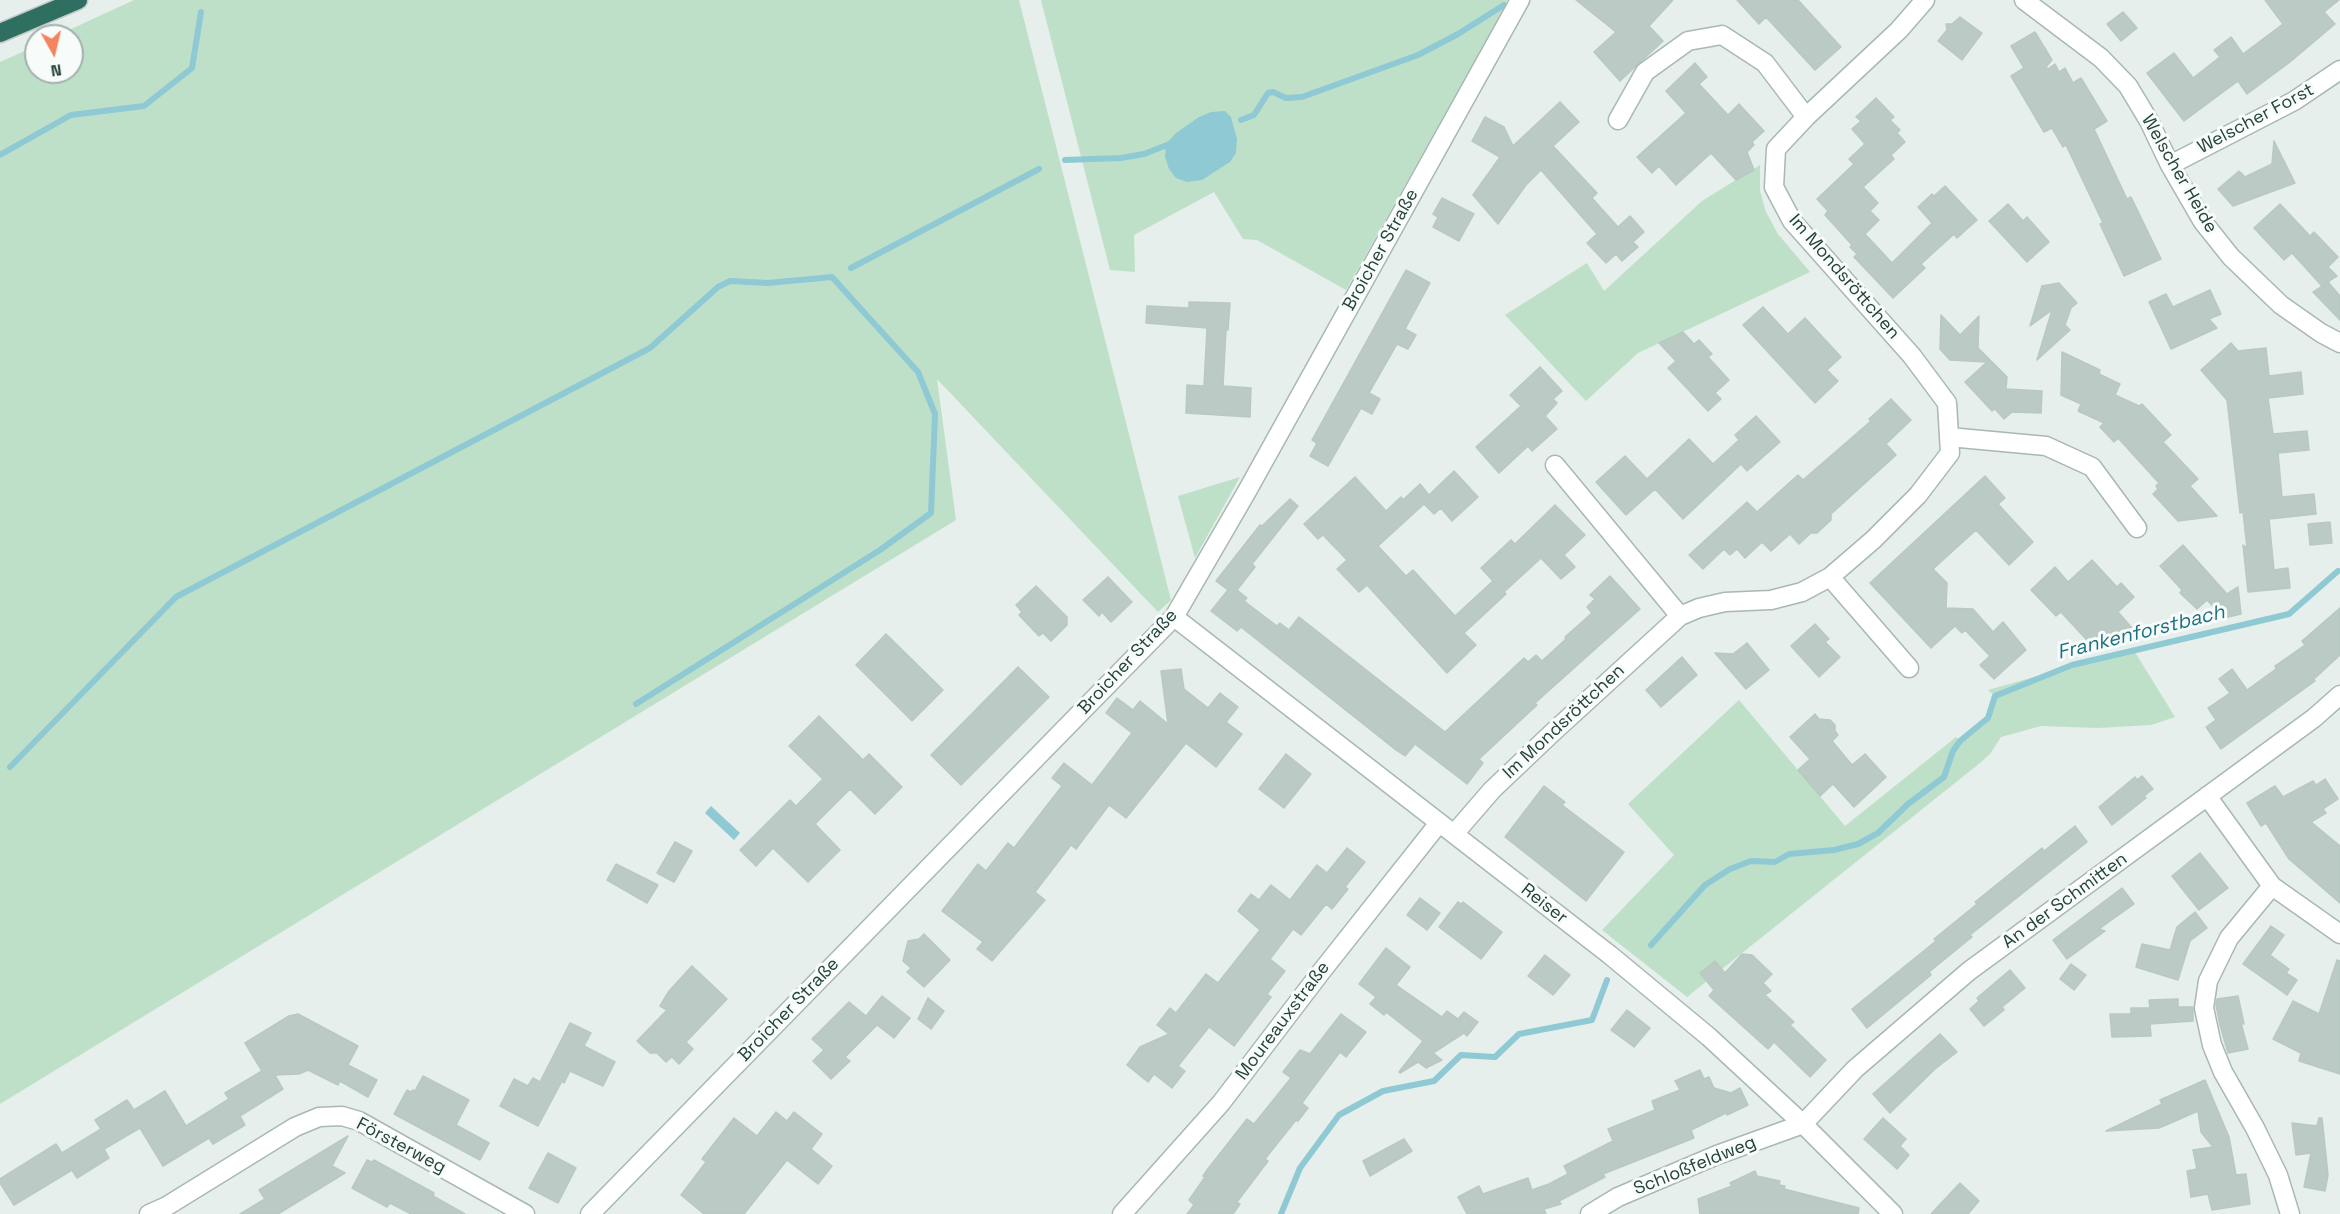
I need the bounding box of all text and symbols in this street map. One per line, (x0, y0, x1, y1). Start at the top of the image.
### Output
north arrow (24, 24, 84, 84)
text: N (50, 59, 63, 81)
street label: Welscher Forst (2194, 79, 2318, 159)
street label: Welscher Heide (2136, 111, 2222, 237)
street label: Broicher Straße (1339, 185, 1423, 315)
street label: Im Mondsröttchen (1784, 210, 1904, 344)
water label: Frankenforstbach (2055, 601, 2227, 665)
street label: Broicher Straße (1074, 605, 1182, 719)
street label: Im Mondsröttchen (1499, 660, 1629, 784)
street label: An der Schmitten (1998, 848, 2132, 954)
street label: Reiser (1516, 879, 1572, 929)
street label: Broicher Straße (734, 954, 844, 1066)
street label: Moureauxstraße (1231, 957, 1335, 1085)
street label: Försterweg (352, 1113, 450, 1179)
street label: Schloßfeldweg (1631, 1132, 1759, 1200)

